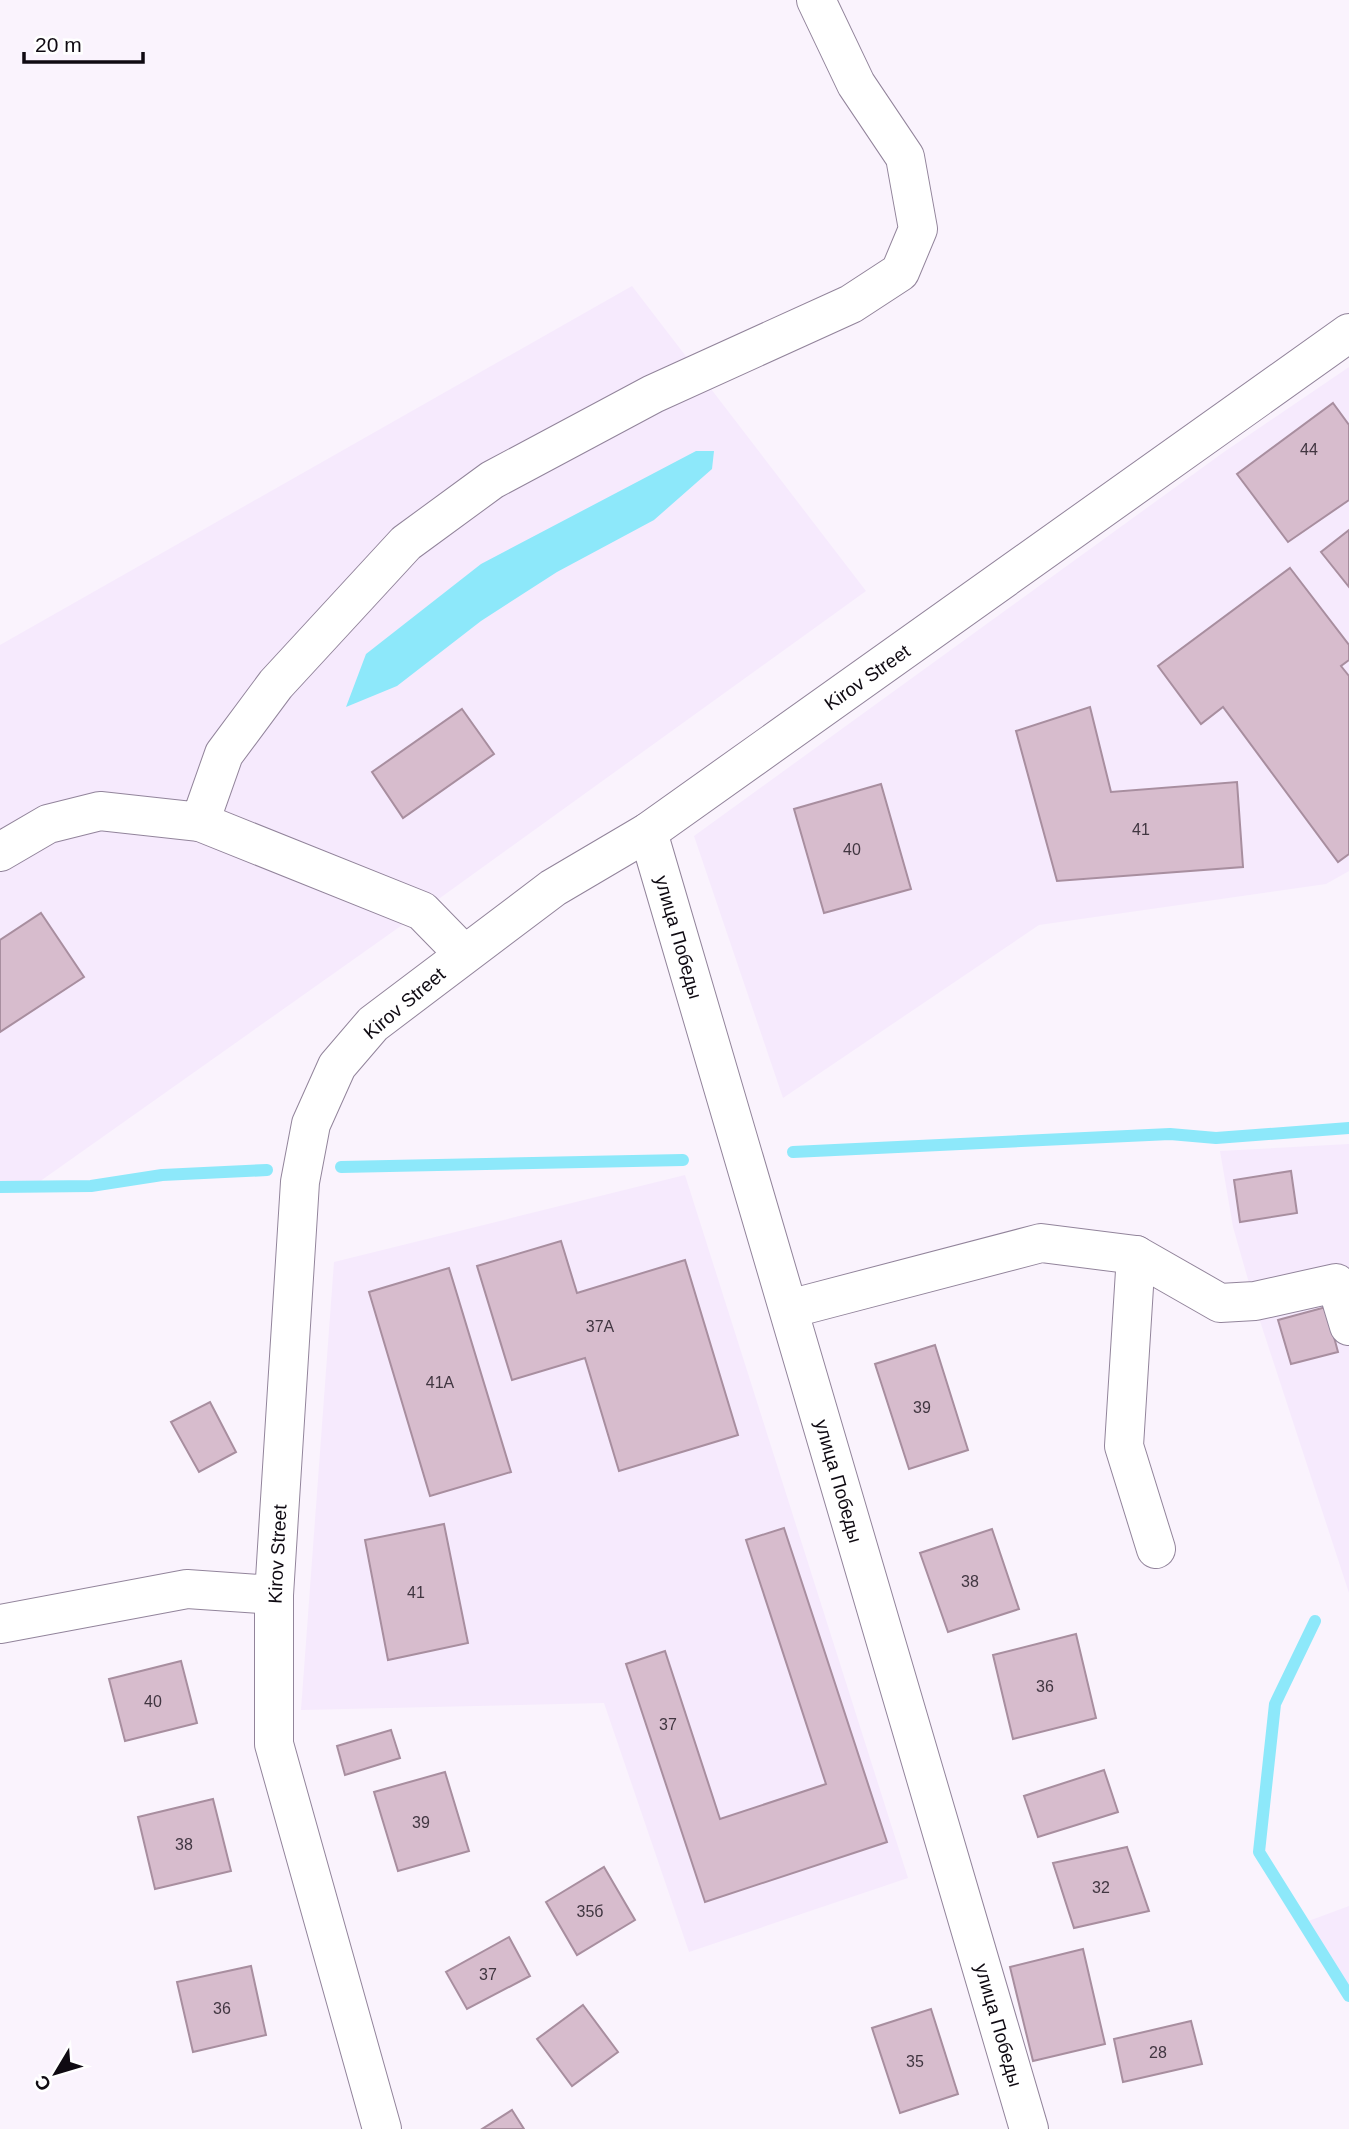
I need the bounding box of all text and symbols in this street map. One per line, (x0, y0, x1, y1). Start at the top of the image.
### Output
scale bar (24, 21, 144, 65)
text: 20 m (35, 33, 82, 56)
house number: 44 (1300, 441, 1318, 458)
street label: Kirov Street (821, 640, 915, 714)
house number: 41 (1132, 821, 1150, 838)
house number: 40 (843, 841, 861, 858)
street label: улица Победы (651, 873, 706, 1001)
street label: Kirov Street (360, 963, 450, 1043)
house number: 37А (586, 1318, 615, 1335)
house number: 41А (426, 1374, 455, 1391)
house number: 39 (913, 1399, 931, 1416)
street label: улица Победы (811, 1417, 866, 1545)
street label: Kirov Street (264, 1503, 291, 1604)
house number: 38 (961, 1573, 979, 1590)
house number: 41 (407, 1584, 425, 1601)
house number: 36 (1036, 1678, 1054, 1695)
house number: 40 (144, 1693, 162, 1710)
house number: 37 (659, 1716, 677, 1733)
house number: 39 (412, 1814, 430, 1831)
house number: 38 (175, 1836, 193, 1853)
house number: 32 (1092, 1879, 1110, 1896)
house number: 35б (577, 1903, 603, 1920)
street label: улица Победы (971, 1961, 1026, 2089)
house number: 37 (479, 1966, 497, 1983)
house number: 36 (213, 2000, 231, 2017)
north arrow (21, 2038, 91, 2108)
house number: 28 (1149, 2044, 1167, 2061)
house number: 35 (906, 2053, 924, 2070)
text: С (30, 2071, 55, 2095)

